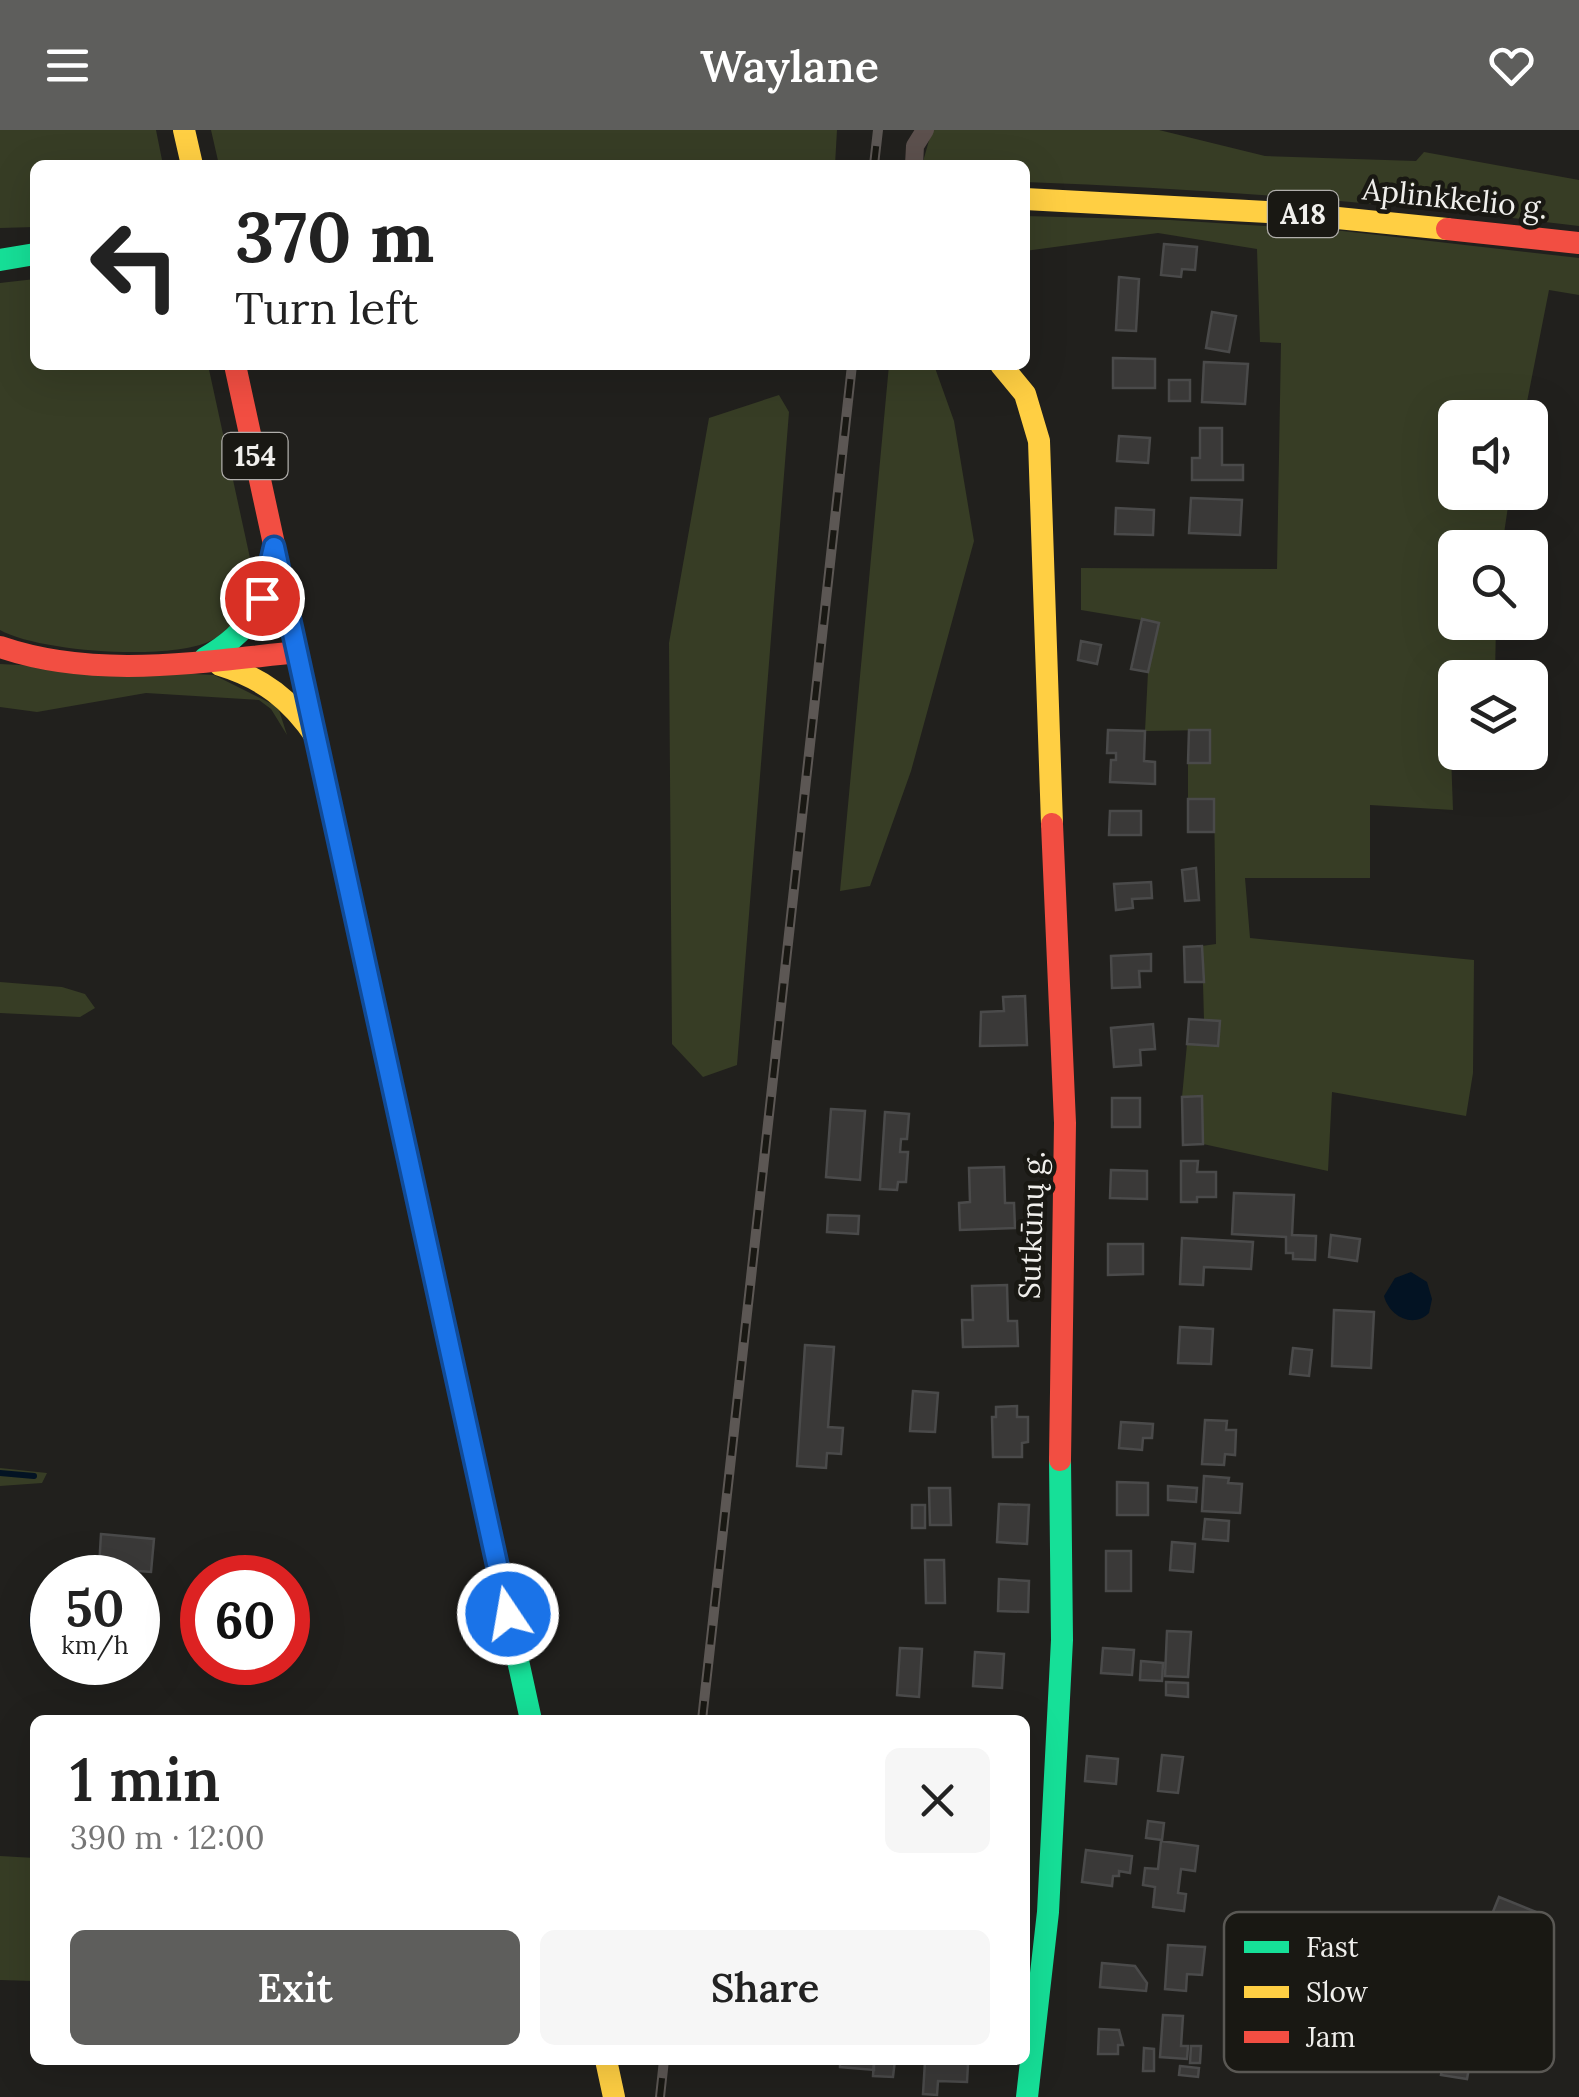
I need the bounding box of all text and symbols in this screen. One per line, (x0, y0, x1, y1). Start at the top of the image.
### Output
text: Waylane (700, 37, 879, 94)
icon: menu (40, 38, 95, 93)
icon: heart (1484, 38, 1539, 93)
street label: Aplinkkelio g. (1360, 169, 1549, 228)
road number: A18 (1268, 191, 1338, 237)
text: 370 m (235, 192, 434, 281)
icon: left (70, 200, 200, 330)
text: Turn left (235, 279, 418, 336)
map controls (1438, 400, 1548, 770)
button: sound (1438, 400, 1548, 510)
road number: 154 (222, 433, 288, 479)
button: search (1438, 530, 1548, 640)
pin (220, 556, 305, 641)
icon: arrive (235, 571, 290, 626)
button: layers (1438, 660, 1548, 770)
street label: Sutkūnų g. (1009, 1150, 1054, 1300)
speed limit sign: 60 (180, 1555, 310, 1685)
position arrow (456, 1562, 560, 1666)
text: 50 (66, 1576, 124, 1640)
text: km/h (61, 1629, 129, 1661)
text: 1 min (70, 1741, 220, 1817)
button: close (885, 1748, 990, 1853)
text: 390 m · 12:00 (70, 1817, 265, 1858)
legend (1224, 1912, 1554, 2072)
text: Fast (1306, 1929, 1359, 1965)
button: Exit (70, 1930, 520, 2045)
button: Share (540, 1930, 990, 2045)
text: Slow (1306, 1974, 1369, 2010)
text: Jam (1305, 2019, 1356, 2055)

